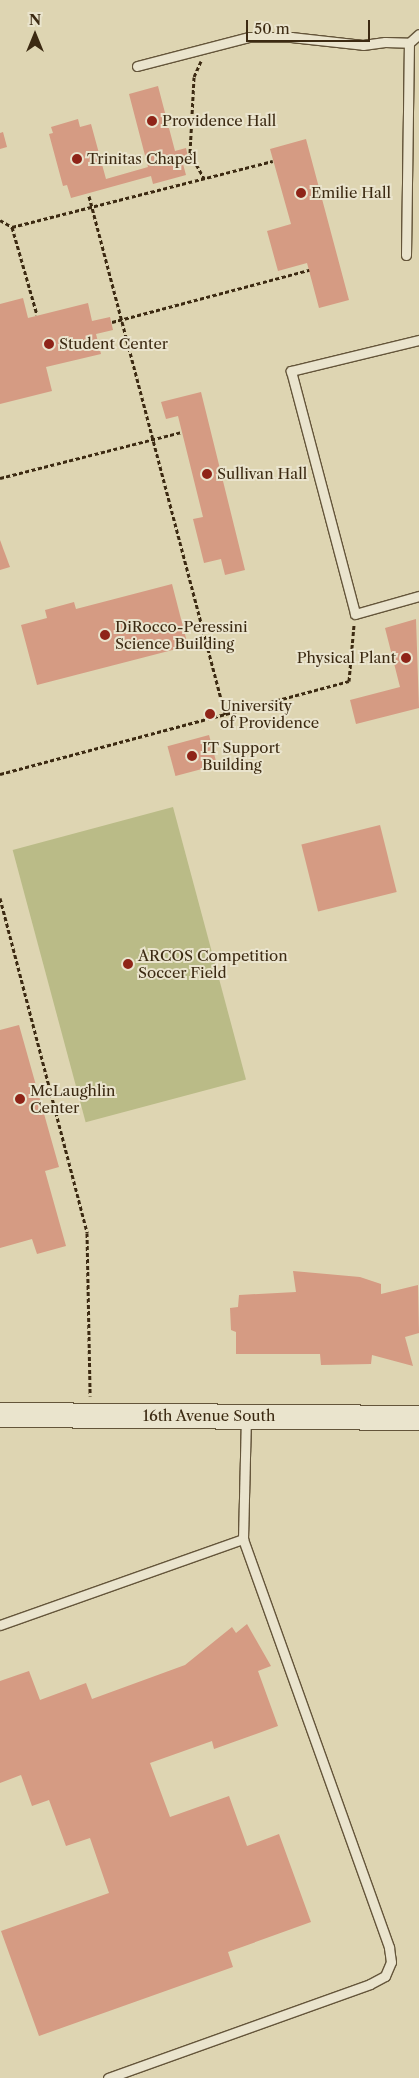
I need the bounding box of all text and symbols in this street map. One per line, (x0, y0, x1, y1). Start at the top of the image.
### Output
north arrow (10, 10, 60, 60)
scale bar (249, 10, 373, 42)
text: N (29, 11, 41, 29)
text: 50 m (254, 19, 290, 38)
place label: Providence Hall (162, 112, 276, 130)
marker: Providence Hall (146, 115, 158, 127)
place label: Trinitas Chapel (87, 150, 197, 168)
marker: Trinitas Chapel (71, 153, 83, 165)
place label: Emilie Hall (311, 184, 391, 202)
marker: Emilie Hall (295, 187, 307, 199)
place label: Student Center (59, 335, 168, 353)
marker: Student Center (43, 338, 55, 350)
place label: Sullivan Hall (217, 465, 307, 483)
marker: Sullivan Hall (201, 468, 213, 480)
place label: DiRocco-Peressini Science Building (115, 617, 247, 652)
marker: DiRocco-Peressini Science Building (99, 629, 111, 641)
place label: Physical Plant (297, 649, 396, 667)
marker: Physical Plant (400, 652, 412, 664)
place label: University of Providence (220, 696, 319, 731)
marker: University of Providence (204, 708, 216, 720)
place label: IT Support Building (202, 738, 280, 773)
marker: IT Support Building (186, 750, 198, 762)
place label: ARCOS Competition Soccer Field (138, 946, 288, 981)
marker: ARCOS Competition Soccer Field (122, 958, 134, 970)
place label: McLaughlin Center (30, 1081, 115, 1116)
marker: McLaughlin Center (14, 1093, 26, 1105)
street label: 16th Avenue South (142, 1407, 276, 1425)

